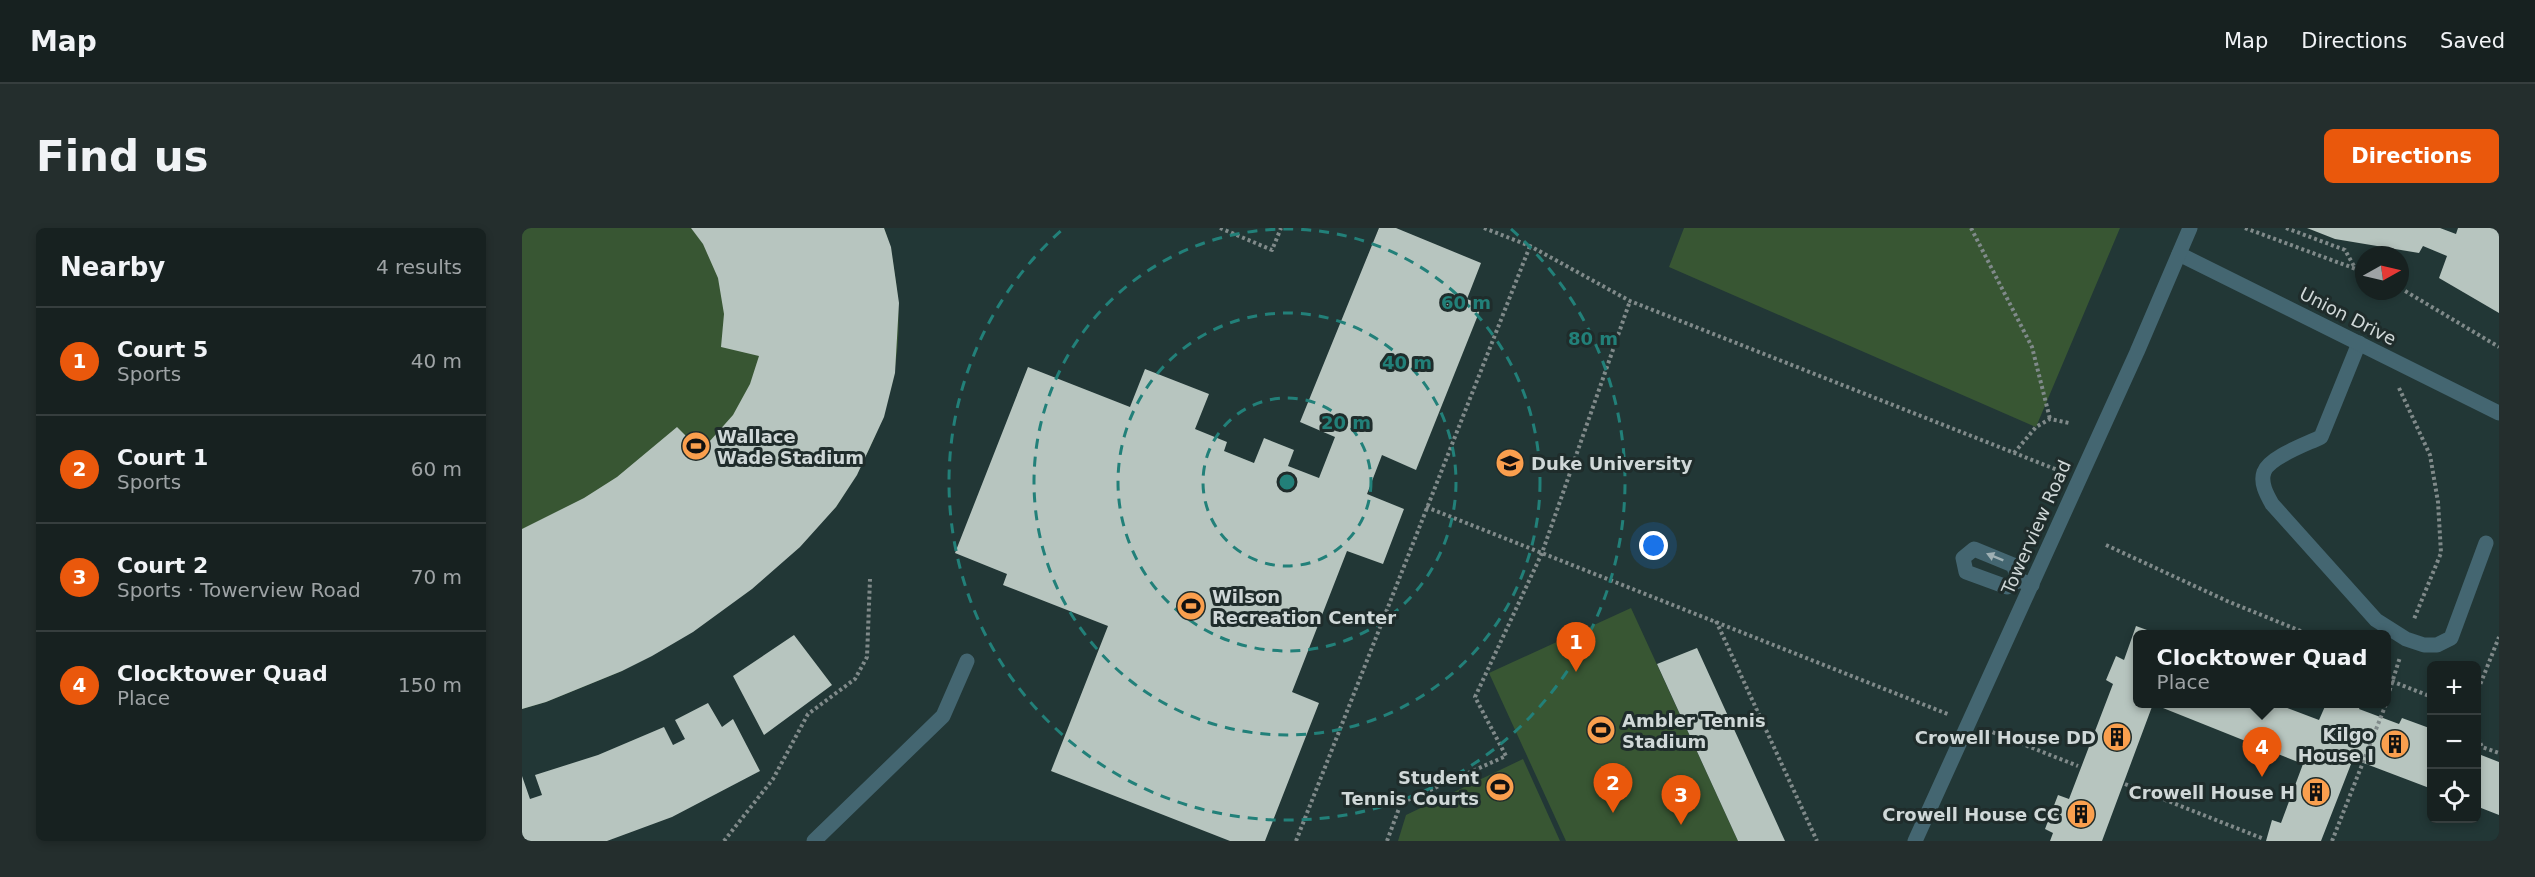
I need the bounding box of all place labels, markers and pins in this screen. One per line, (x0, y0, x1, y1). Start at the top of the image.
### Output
place label: Wallace Wade Stadium (717, 426, 864, 468)
sports icon: Wallace Wade Stadium (680, 430, 712, 462)
school or university icon: Duke University (1494, 447, 1526, 479)
place label: Duke University (1531, 453, 1693, 474)
centre of rings (1277, 472, 1297, 492)
place label: Wilson Recreation Center (1212, 586, 1396, 628)
sports icon: Wilson Recreation Center (1175, 590, 1207, 622)
pin: 1 (1556, 622, 1596, 672)
place label: Ambler Tennis Stadium (1622, 710, 1766, 752)
sports icon: Ambler Tennis Stadium (1585, 714, 1617, 746)
building icon: Crowell House DD (2101, 721, 2133, 753)
place label: Kilgo House I (2298, 724, 2374, 766)
place label: Crowell House DD (1915, 727, 2096, 748)
pin: 4 (2242, 728, 2282, 777)
building icon: Kilgo House I (2379, 728, 2411, 760)
pin: 2 (1594, 764, 1632, 813)
place label: Student Tennis Courts (1342, 767, 1479, 809)
sports icon: Student Tennis Courts (1484, 771, 1516, 803)
pin: 3 (1662, 776, 1700, 825)
building icon: Crowell House H (2300, 776, 2332, 808)
place label: Crowell House H (2129, 782, 2295, 803)
building icon: Crowell House CC (2065, 798, 2097, 830)
place label: Crowell House CC (1882, 804, 2060, 825)

